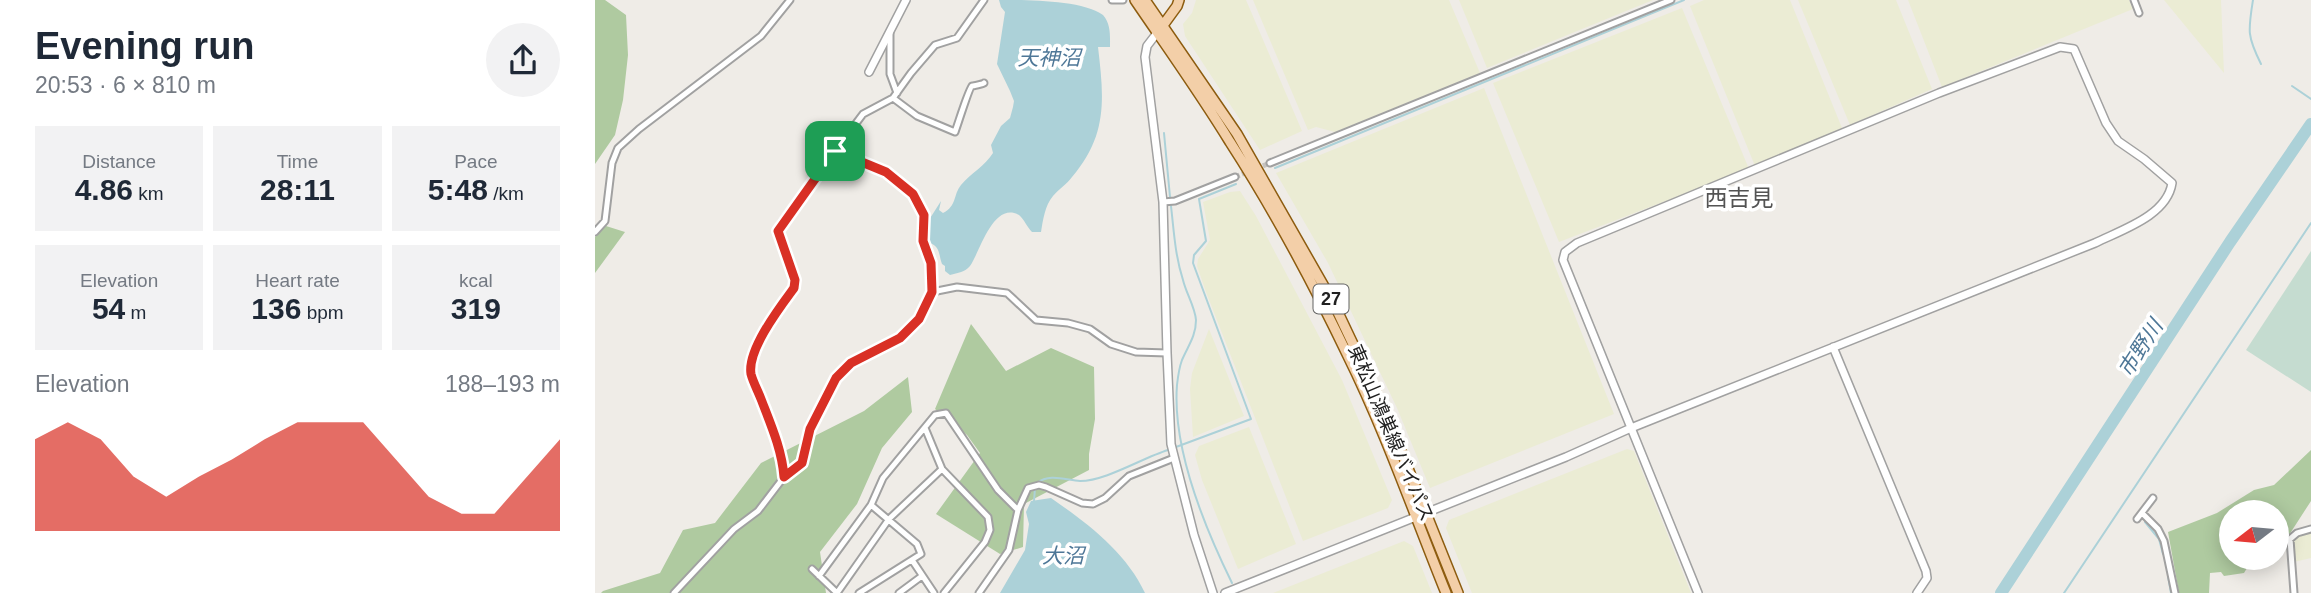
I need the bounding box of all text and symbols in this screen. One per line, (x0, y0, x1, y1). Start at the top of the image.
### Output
button: share (486, 23, 560, 97)
text: Evening run (35, 25, 255, 67)
water label: 天神沼 (1018, 46, 1083, 69)
text: 20:53 · 6 × 810 m (35, 72, 216, 98)
pin (805, 121, 865, 181)
icon: arrive (816, 132, 854, 170)
text: Distance (82, 151, 156, 172)
text: Time (277, 151, 318, 172)
text: Pace (454, 151, 497, 172)
text: 4.86 (75, 173, 133, 206)
text: 28:11 (260, 173, 335, 206)
text: 5:48 (428, 173, 488, 206)
text: km (133, 183, 164, 204)
text: /km (488, 183, 524, 204)
district label: 西吉見 (1705, 185, 1774, 211)
text: Elevation (80, 270, 158, 291)
text: Heart rate (255, 270, 340, 291)
text: kcal (459, 270, 493, 291)
road number: 27 (1313, 284, 1349, 314)
text: 54 (92, 292, 125, 325)
text: 136 (251, 292, 301, 325)
text: 319 (451, 292, 501, 325)
text: m (125, 302, 146, 323)
text: bpm (301, 302, 344, 323)
water label: 市野川 (2113, 314, 2168, 381)
street label: 東松山鴻巣線バイパス (1344, 342, 1438, 524)
text: Elevation (35, 371, 130, 397)
text: 188–193 m (445, 371, 560, 397)
north arrow (2219, 500, 2289, 570)
map controls (2219, 500, 2289, 570)
water label: 大沼 (1042, 544, 1087, 567)

